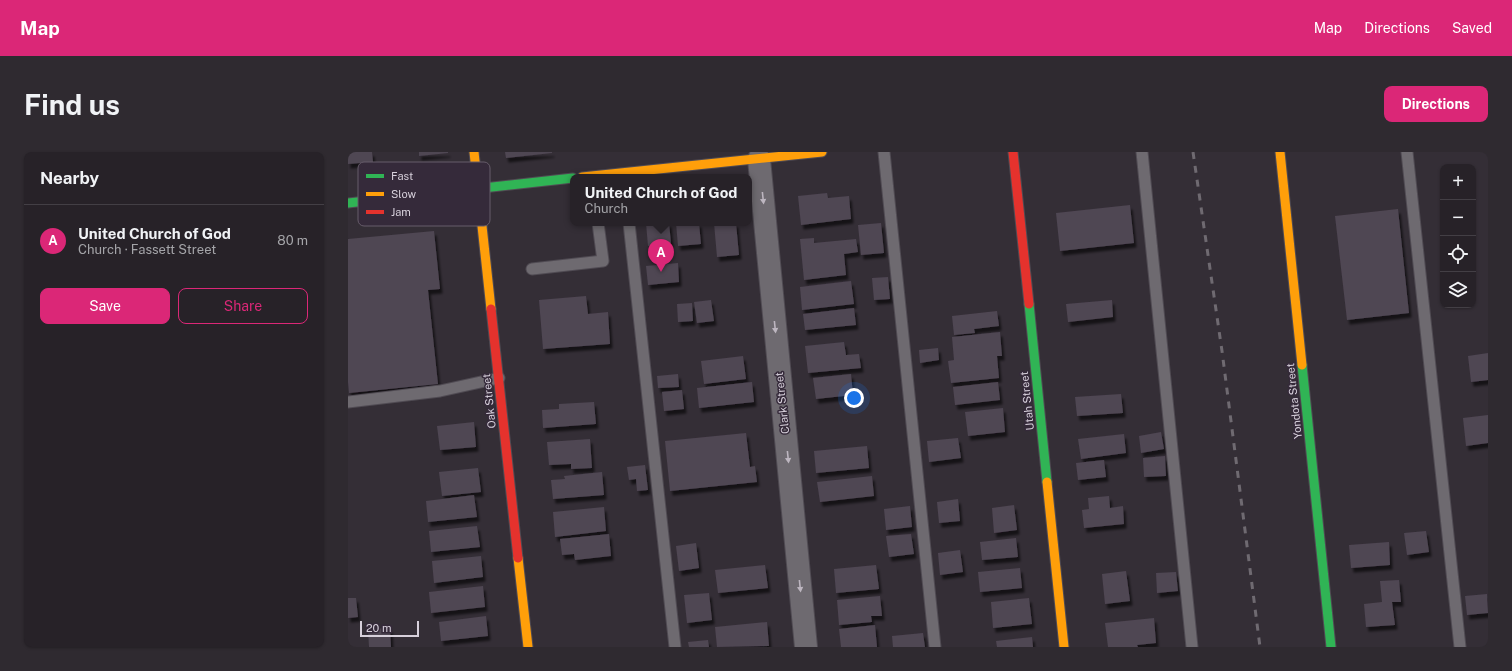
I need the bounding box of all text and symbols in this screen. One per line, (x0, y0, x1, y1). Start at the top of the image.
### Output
text: Map (20, 17, 60, 39)
text: Map (1314, 20, 1342, 36)
text: Directions (1364, 20, 1430, 36)
text: Saved (1452, 20, 1492, 36)
button: Directions (1384, 86, 1488, 122)
text: Find us (24, 88, 120, 121)
legend (358, 162, 490, 226)
map controls (1440, 164, 1476, 308)
button: + (1440, 164, 1476, 200)
text: Nearby (40, 168, 99, 188)
text: Fast (391, 170, 413, 182)
popup (570, 174, 752, 226)
text: United Church of God (585, 184, 737, 201)
text: Slow (391, 188, 417, 200)
one-way arrow (759, 192, 766, 204)
button: − (1440, 200, 1476, 236)
text: Church (585, 201, 628, 216)
text: Jam (391, 206, 411, 218)
text: United Church of God (78, 225, 231, 242)
text: A (48, 233, 58, 248)
text: 80 m (277, 233, 308, 248)
button: locate (1440, 236, 1476, 272)
pin: A (648, 239, 674, 272)
text: Church · Fassett Street (78, 242, 216, 257)
button: layers (1440, 272, 1476, 308)
button: Save (40, 288, 170, 324)
button: Share (178, 288, 308, 324)
one-way arrow (772, 321, 778, 333)
street label: Yondota Street (1284, 362, 1304, 440)
street label: Clark Street (773, 371, 791, 435)
street label: Utah Street (1018, 371, 1036, 431)
street label: Oak Street (480, 373, 498, 429)
your location (844, 388, 864, 408)
one-way arrow (784, 451, 791, 463)
one-way arrow (797, 580, 803, 592)
scale bar (360, 619, 419, 638)
text: 20 m (366, 622, 391, 634)

